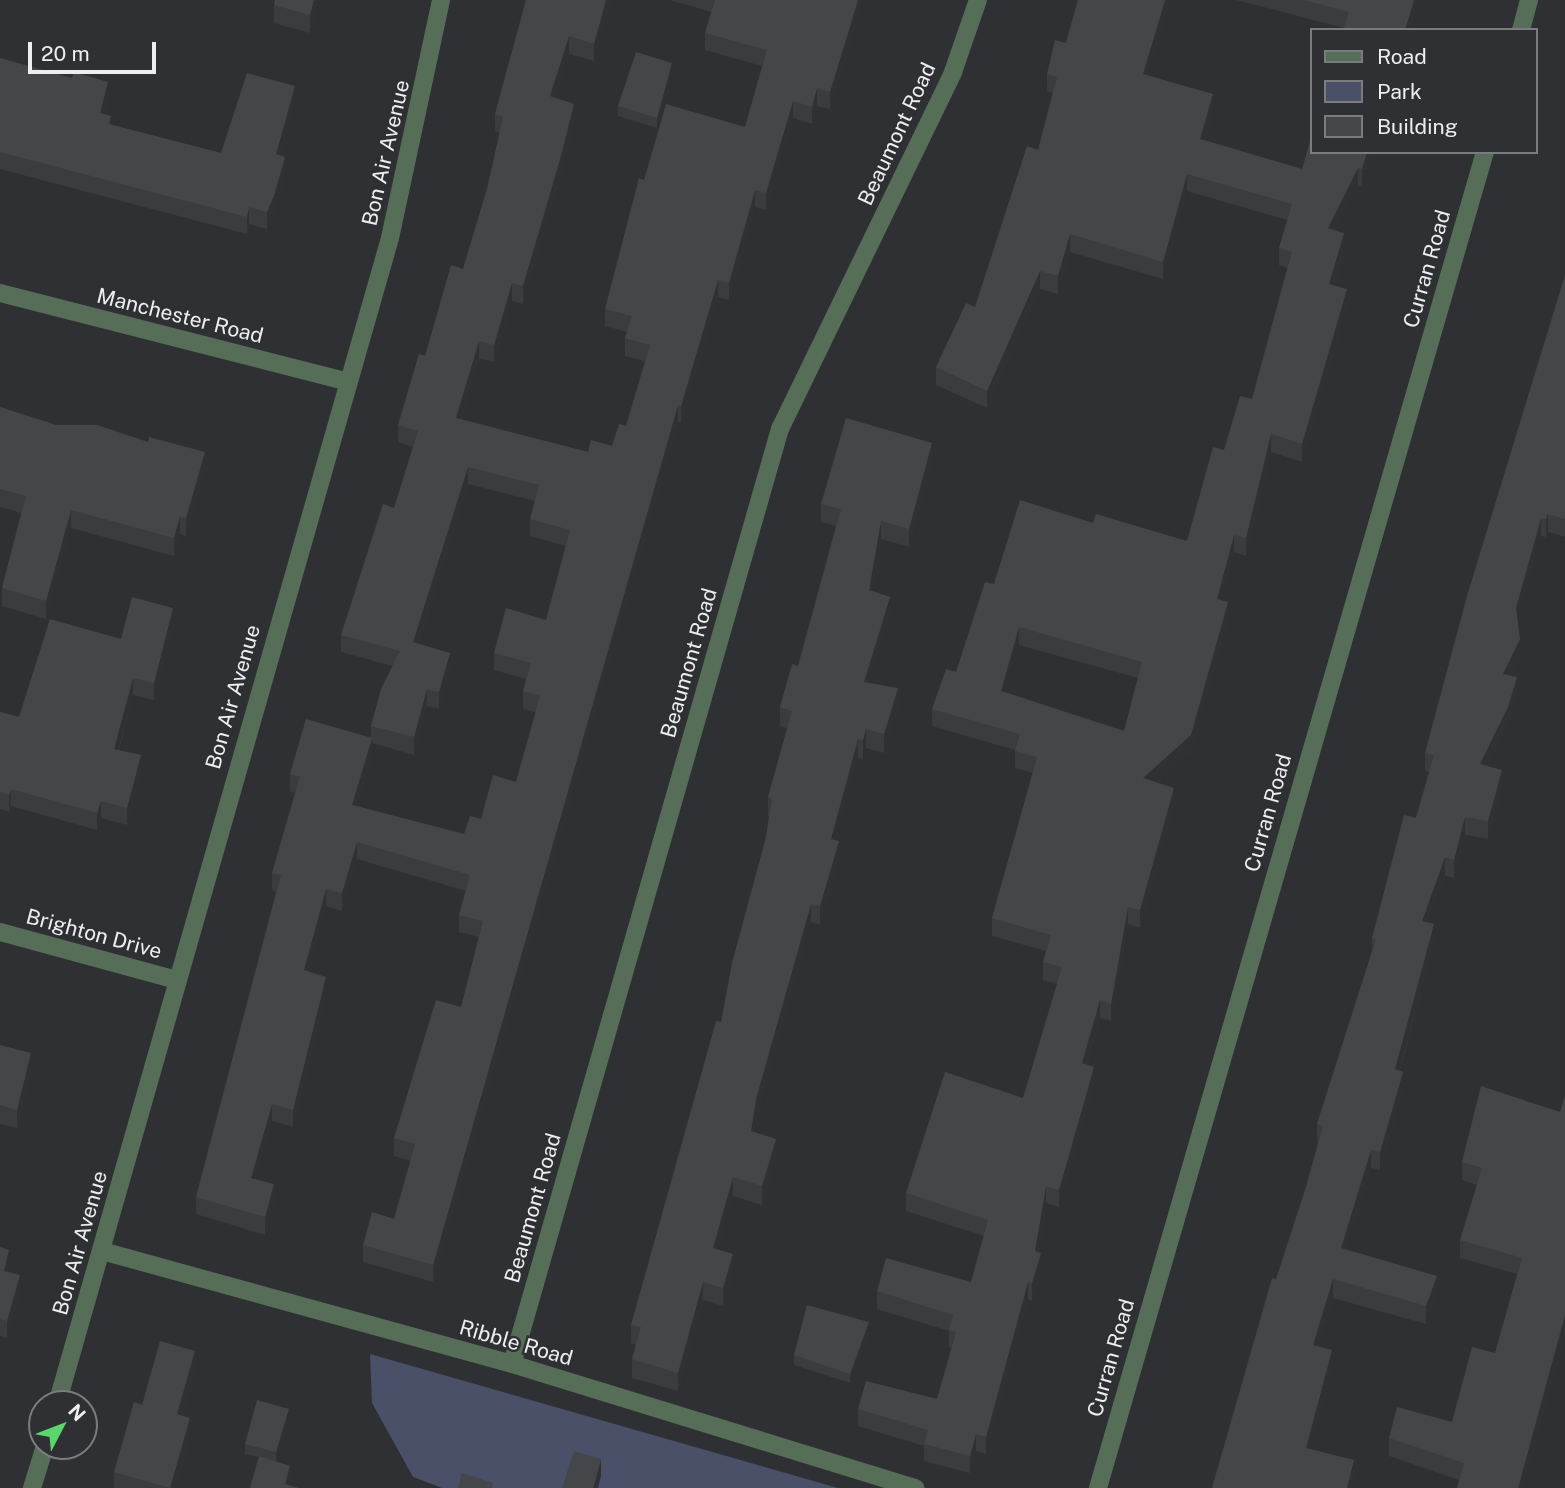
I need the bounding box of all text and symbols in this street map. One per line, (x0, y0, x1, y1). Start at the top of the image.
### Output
scale bar (32, 28, 159, 72)
legend (1310, 28, 1537, 154)
text: 20 m (41, 41, 90, 66)
text: Road (1377, 44, 1427, 69)
street label: Beaumont Road (853, 59, 941, 209)
street label: Bon Air Avenue (357, 78, 415, 228)
text: Park (1377, 79, 1422, 104)
text: Building (1377, 114, 1458, 139)
street label: Curran Road (1398, 207, 1456, 331)
street label: Manchester Road (94, 283, 266, 349)
street label: Beaumont Road (656, 585, 722, 741)
street label: Bon Air Avenue (200, 622, 266, 772)
street label: Curran Road (1239, 751, 1297, 875)
street label: Brighton Drive (23, 904, 165, 964)
street label: Beaumont Road (500, 1130, 566, 1286)
street label: Bon Air Avenue (47, 1168, 113, 1318)
street label: Curran Road (1082, 1296, 1140, 1420)
street label: Ribble Road (456, 1315, 576, 1371)
north arrow (28, 1390, 98, 1460)
text: N (64, 1399, 90, 1425)

